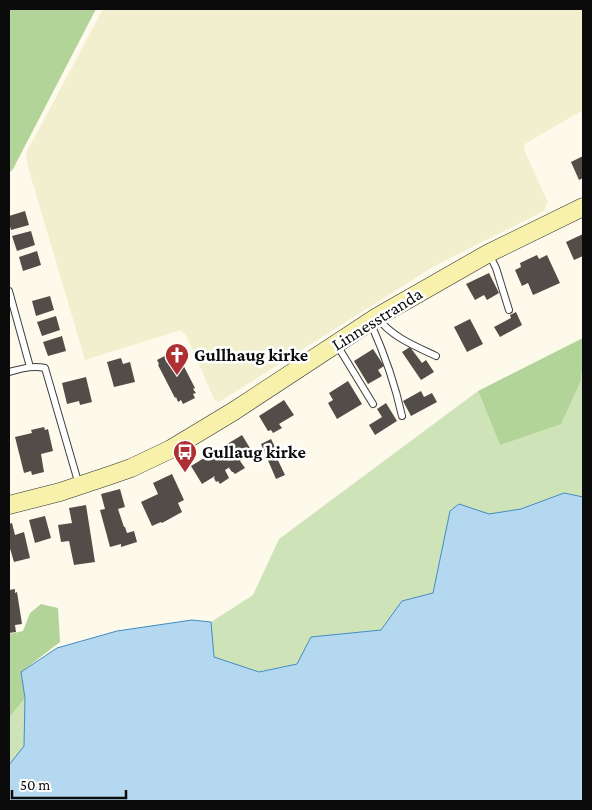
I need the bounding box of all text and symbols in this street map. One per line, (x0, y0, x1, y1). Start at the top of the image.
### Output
street label: Linnesstranda (328, 283, 426, 355)
church icon: Gullhaug kirke (164, 342, 190, 376)
place label: Gullhaug kirke (194, 345, 308, 365)
bus stop icon: Gullaug kirke (172, 439, 198, 473)
place label: Gullaug kirke (202, 442, 306, 462)
scale bar (12, 768, 126, 800)
text: 50 m (20, 777, 50, 793)

